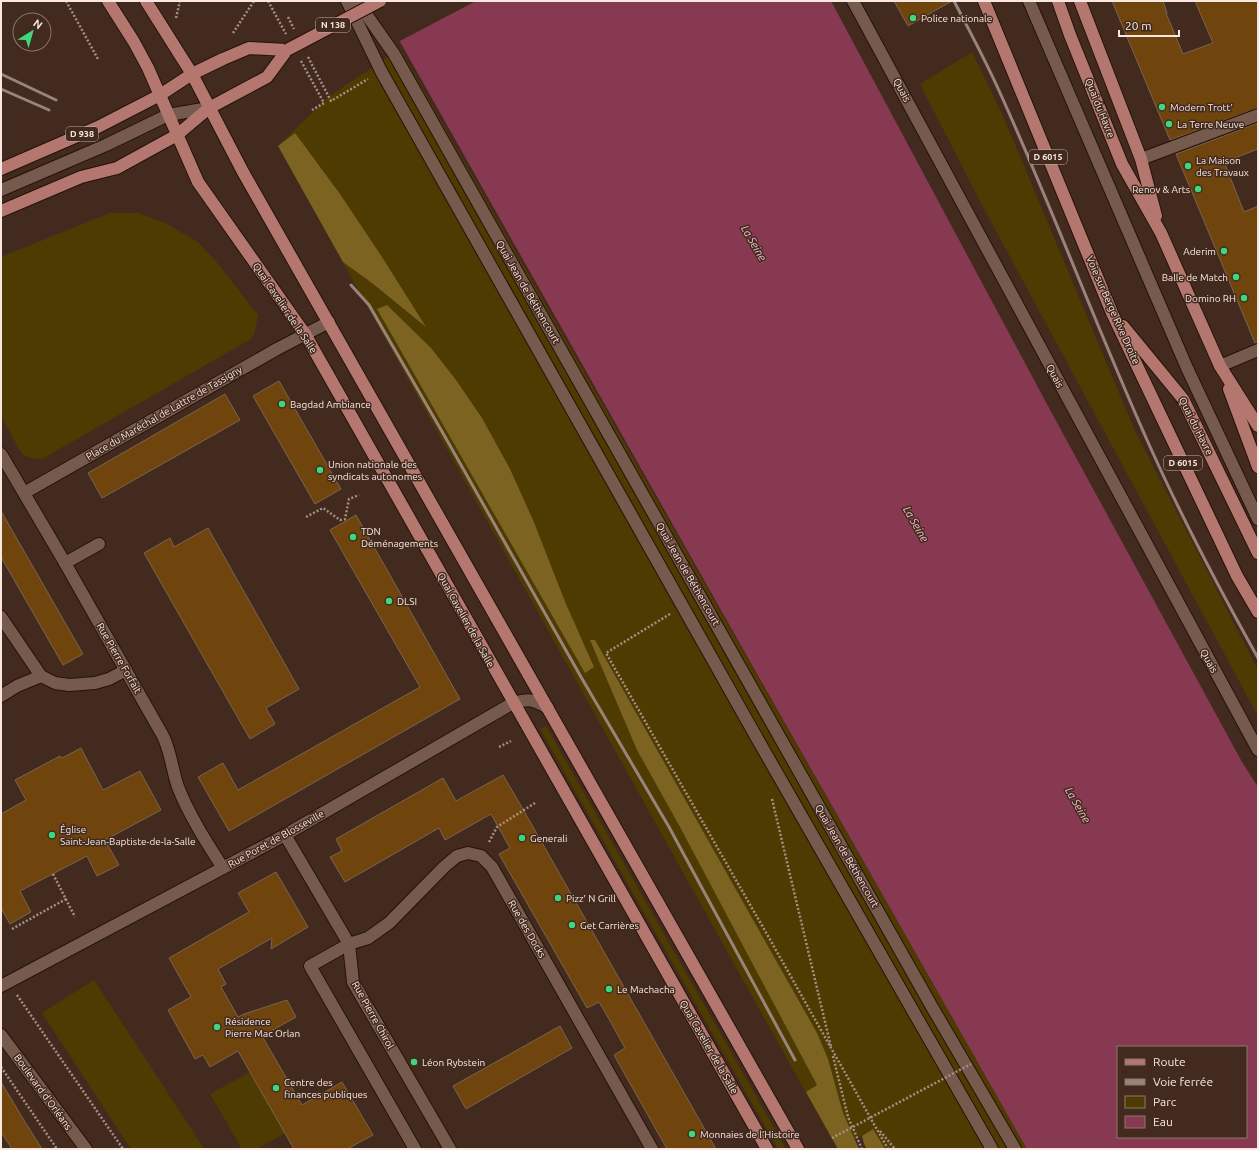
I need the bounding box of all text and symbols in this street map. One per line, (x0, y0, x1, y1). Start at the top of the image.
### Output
north arrow (12, 12, 52, 52)
scale bar (1119, 12, 1179, 38)
marker: Police nationale (908, 13, 918, 23)
place label: Police nationale (921, 13, 992, 24)
text: N (31, 17, 45, 31)
road number: N 138 (316, 18, 350, 32)
text: 20 m (1125, 19, 1152, 32)
street label: Quais (891, 76, 913, 104)
street label: Quai du Havre (1083, 77, 1117, 139)
marker: Modern Trott' (1157, 102, 1167, 112)
place label: Modern Trott' (1170, 102, 1233, 113)
marker: La Terre Neuve (1164, 119, 1174, 129)
place label: La Terre Neuve (1177, 119, 1244, 130)
road number: D 938 (66, 127, 98, 141)
road number: D 6015 (1029, 150, 1067, 164)
place label: La Maison des Travaux (1196, 155, 1249, 178)
marker: La Maison des Travaux (1183, 161, 1193, 171)
place label: Renov & Arts (1132, 184, 1190, 195)
marker: Renov & Arts (1193, 184, 1203, 194)
water label: La Seine (739, 223, 769, 263)
street label: Quai Jean de Béthencourt (494, 238, 562, 346)
place label: Aderim (1183, 246, 1216, 257)
marker: Aderim (1219, 246, 1229, 256)
street label: Voie sur Berge Rive Droite (1084, 254, 1142, 366)
street label: Quai Cavelier de la Salle (251, 261, 319, 355)
place label: Balle de Match (1162, 272, 1228, 283)
marker: Balle de Match (1231, 272, 1241, 282)
place label: Domino RH (1185, 293, 1236, 304)
marker: Domino RH (1239, 293, 1249, 303)
street label: Quais (1044, 362, 1066, 390)
street label: Place du Maréchal de Lattre de Tassigny (84, 364, 244, 462)
street label: Quai du Havre (1177, 395, 1215, 457)
marker: Bagdad Ambiance (277, 399, 287, 409)
place label: Bagdad Ambiance (290, 399, 371, 410)
road number: D 6015 (1164, 456, 1202, 470)
place label: Union nationale des syndicats autonomes (328, 459, 422, 482)
marker: Union nationale des syndicats autonomes (315, 465, 325, 475)
water label: La Seine (901, 504, 931, 544)
street label: Quai Jean de Béthencourt (654, 520, 722, 628)
place label: TDN Déménagements (361, 526, 438, 549)
marker: TDN Déménagements (348, 532, 358, 542)
street label: Quai Cavelier de la Salle (435, 571, 497, 669)
marker: DLSI (384, 596, 394, 606)
place label: DLSI (397, 596, 417, 607)
street label: Rue Pierre Forfait (94, 621, 144, 695)
street label: Quais (1198, 647, 1220, 675)
water label: La Seine (1063, 785, 1093, 825)
street label: Quai Jean de Béthencourt (813, 802, 881, 910)
street label: Rue Poret de Blosseville (226, 808, 326, 870)
place label: Église Saint-Jean-Baptiste-de-la-Salle (60, 823, 196, 847)
marker: Église Saint-Jean-Baptiste-de-la-Salle (47, 830, 57, 840)
marker: Generali (517, 833, 527, 843)
place label: Generali (530, 833, 567, 844)
marker: Pizz' N Grill (553, 893, 563, 903)
place label: Pizz' N Grill (566, 893, 616, 904)
street label: Rue des Docks (506, 898, 548, 960)
marker: Get Carrières (567, 920, 577, 930)
place label: Get Carrières (580, 920, 639, 931)
street label: Rue Pierre Chirol (350, 979, 396, 1051)
marker: Le Machacha (604, 984, 614, 994)
place label: Le Machacha (617, 984, 675, 995)
street label: Quai Cavelier de la Salle (678, 998, 740, 1096)
place label: Résidence Pierre Mac Orlan (225, 1016, 300, 1039)
marker: Résidence Pierre Mac Orlan (212, 1022, 222, 1032)
legend (1117, 1046, 1247, 1138)
street label: Boulevard d'Orléans (12, 1052, 74, 1132)
text: Route (1153, 1055, 1186, 1068)
marker: Léon Rybstein (409, 1057, 419, 1067)
place label: Léon Rybstein (422, 1057, 485, 1068)
text: Voie ferrée (1153, 1075, 1213, 1088)
place label: Centre des finances publiques (284, 1077, 367, 1100)
marker: Centre des finances publiques (271, 1083, 281, 1093)
text: Parc (1153, 1095, 1177, 1108)
text: Eau (1153, 1115, 1173, 1128)
marker: Monnaies de l’Histoire (687, 1129, 697, 1139)
place label: Monnaies de l’Histoire (700, 1129, 799, 1140)

